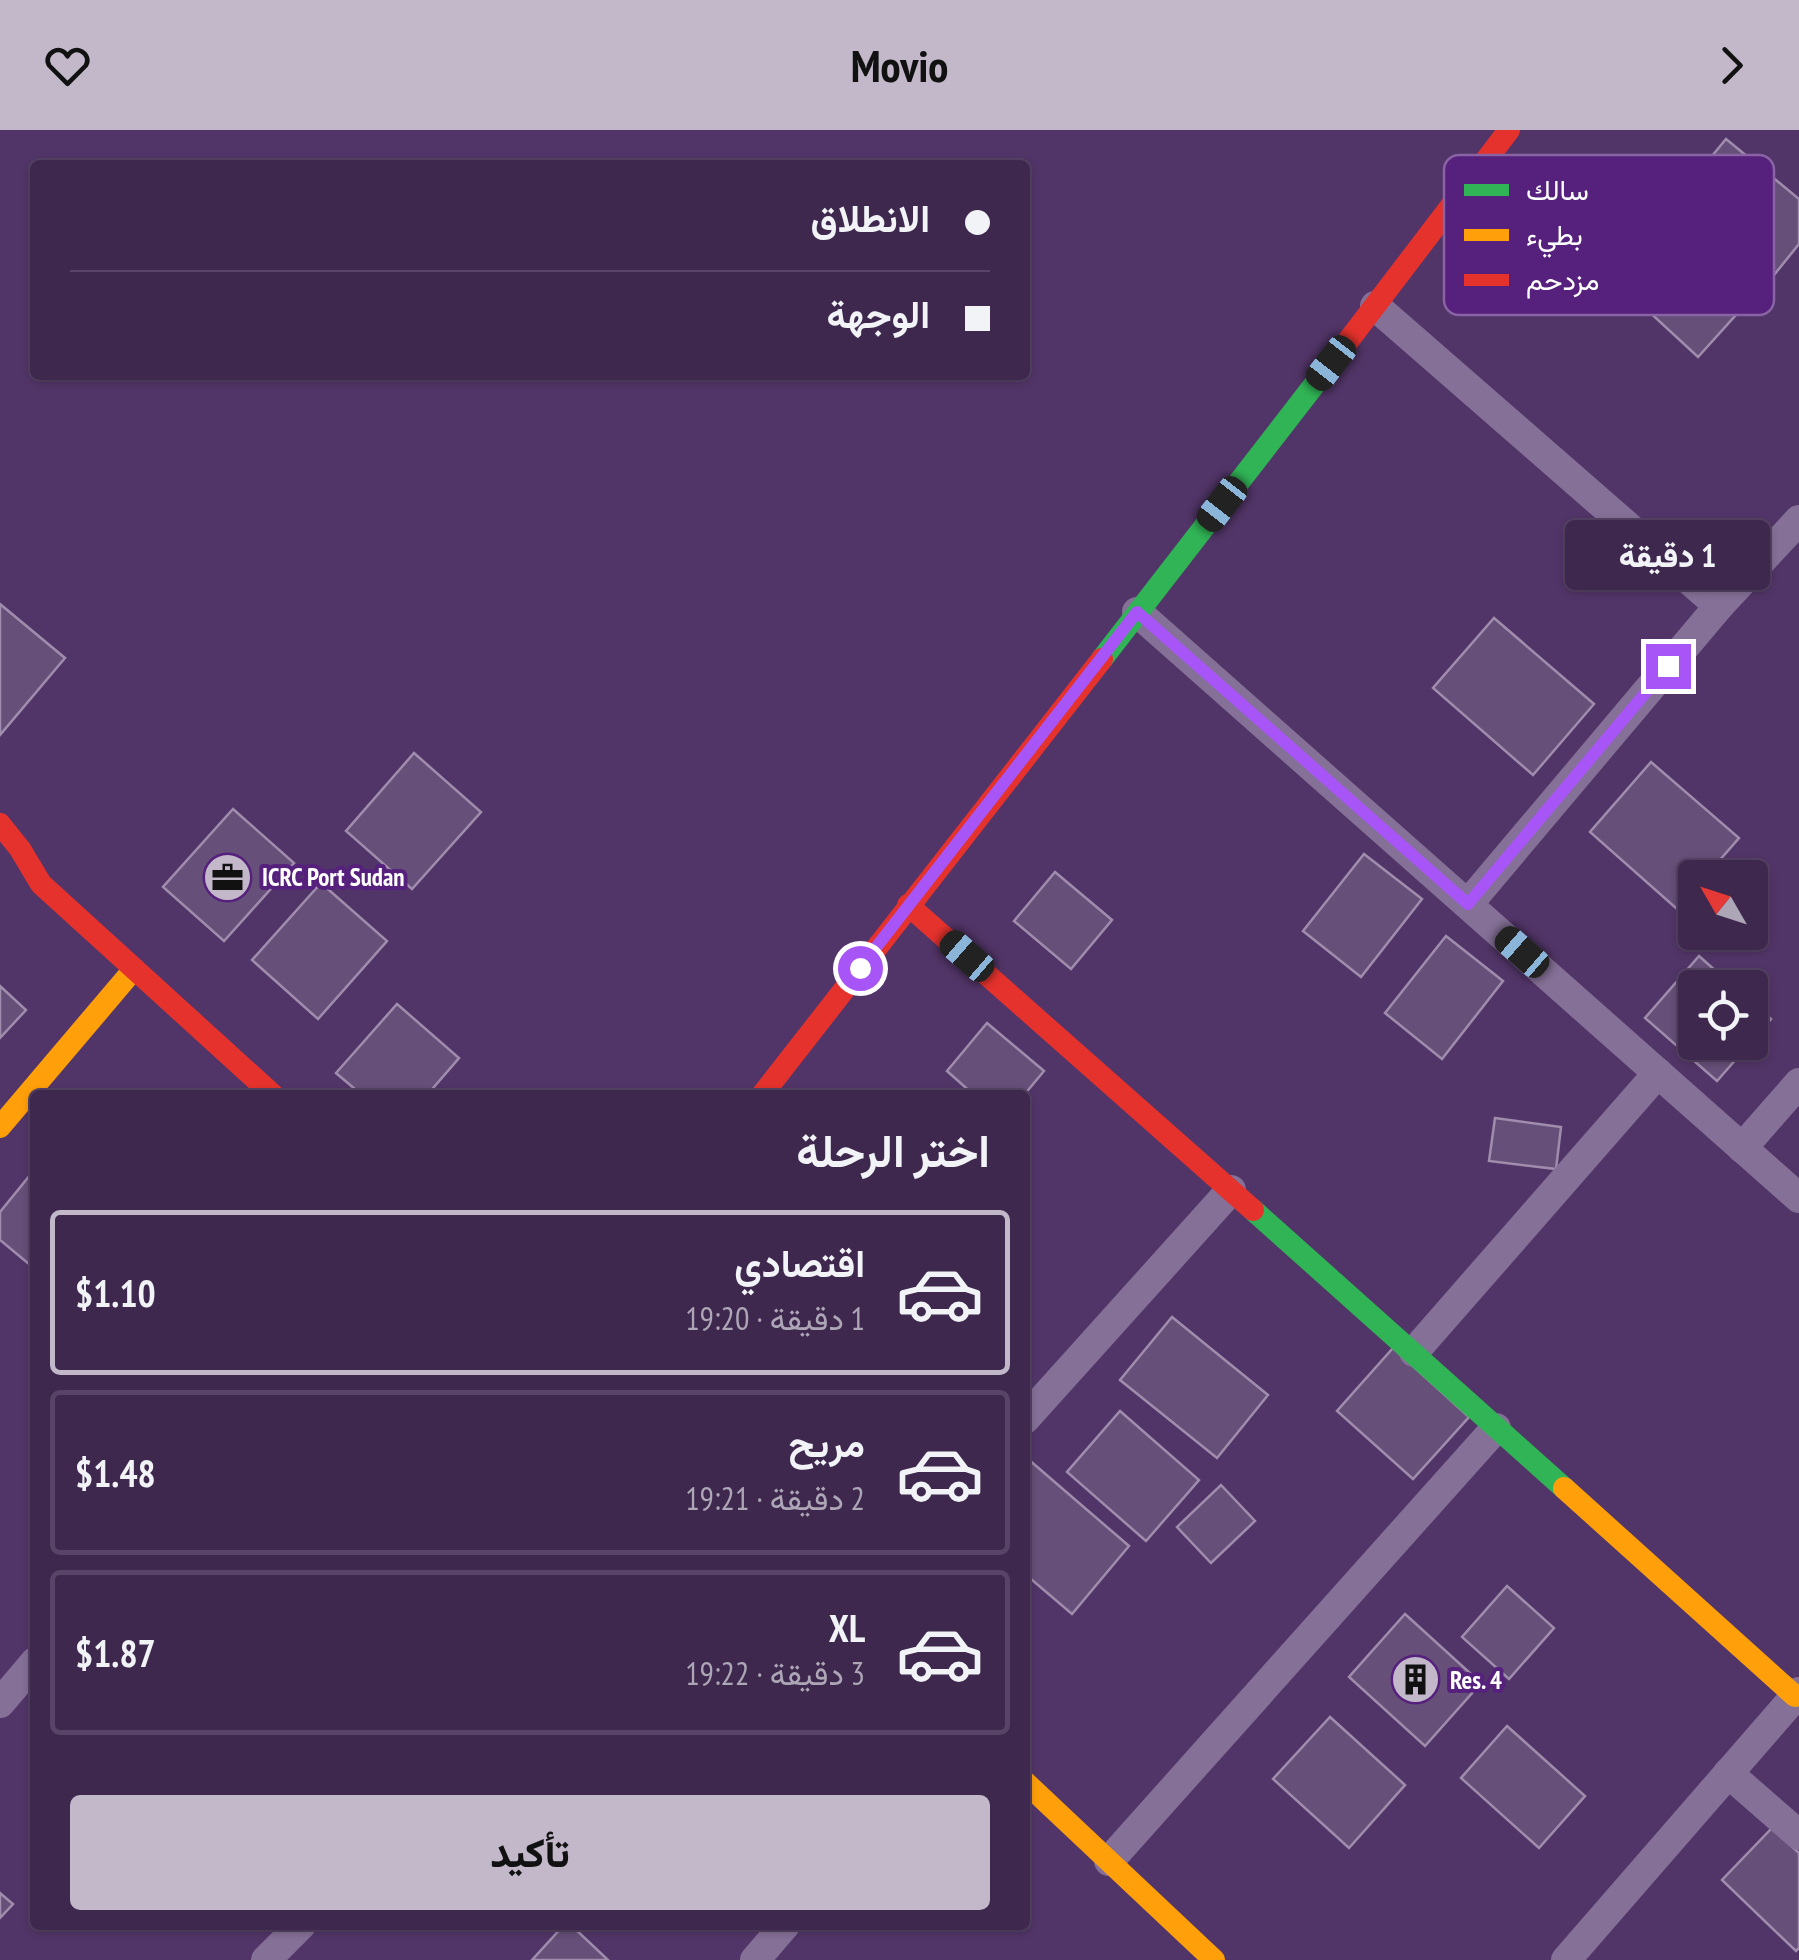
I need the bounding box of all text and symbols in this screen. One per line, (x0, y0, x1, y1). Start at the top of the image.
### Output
text: Movio (851, 36, 948, 94)
icon: heart (40, 38, 95, 93)
icon: forward (1704, 38, 1759, 93)
legend (1444, 155, 1774, 315)
text: سالك (1526, 171, 1589, 208)
text: الانطلاق (811, 193, 930, 242)
text: بطيء (1526, 216, 1583, 258)
text: مزدحم (1526, 261, 1599, 299)
text: الوجهة (827, 289, 930, 338)
car (1301, 330, 1361, 396)
car (1192, 471, 1252, 537)
callout: 1 دقيقة (1566, 521, 1770, 591)
text: 1 دقيقة (1619, 534, 1716, 576)
route end (1646, 644, 1691, 689)
office icon: ICRC Port Sudan (201, 851, 253, 903)
north arrow (1678, 860, 1768, 950)
map controls (1678, 860, 1768, 1060)
place label: ICRC Port Sudan (262, 861, 404, 893)
car (1490, 921, 1554, 983)
car (935, 925, 999, 987)
route start (838, 946, 883, 991)
button: locate (1678, 970, 1768, 1060)
text: اختر الرحلة (796, 1121, 990, 1179)
text: اقتصادي (734, 1238, 865, 1287)
icon: car (895, 1248, 985, 1338)
text: $1.10 (75, 1268, 156, 1317)
text: 1 دقيقة · 19:20 (685, 1297, 865, 1339)
text: مريح (789, 1418, 865, 1467)
icon: car (895, 1428, 985, 1518)
text: $1.48 (75, 1448, 156, 1497)
text: 2 دقيقة · 19:21 (685, 1477, 865, 1519)
text: XL (829, 1603, 865, 1652)
icon: car (895, 1608, 985, 1698)
text: $1.87 (75, 1628, 156, 1677)
text: 3 دقيقة · 19:22 (685, 1652, 865, 1694)
building icon: Res. 4 (1389, 1654, 1441, 1706)
place label: Res. 4 (1450, 1664, 1502, 1696)
button: تأكيد (70, 1795, 990, 1910)

